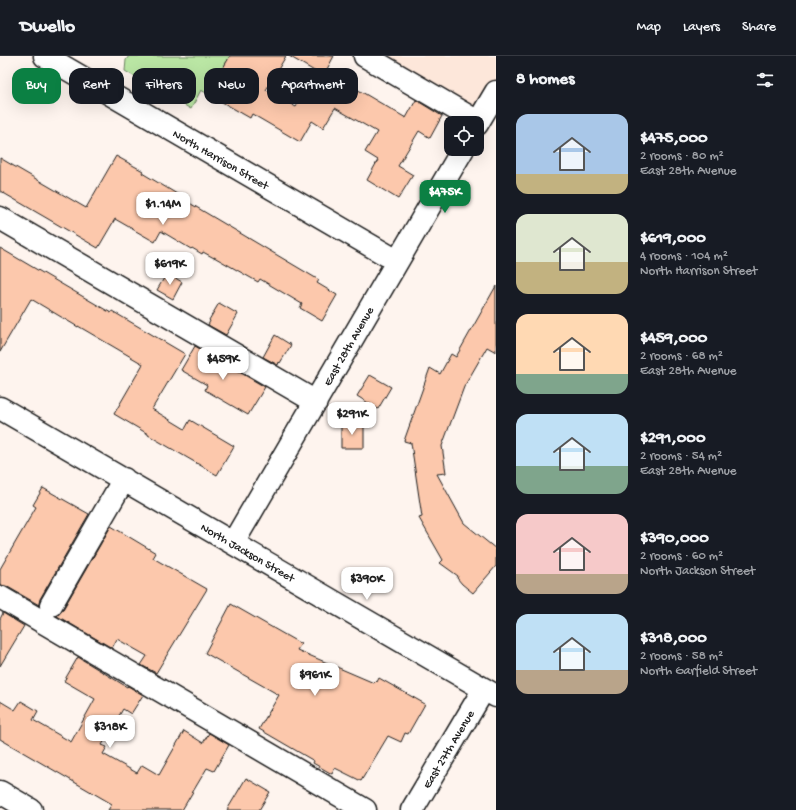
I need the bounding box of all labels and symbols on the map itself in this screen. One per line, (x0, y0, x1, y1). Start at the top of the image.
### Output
street label: North Harrison Street (170, 128, 271, 194)
pin: $475K (417, 180, 473, 214)
pin: $1.14M (130, 192, 196, 226)
pin: $619K (142, 252, 198, 286)
street label: East 28th Avenue (321, 304, 378, 389)
pin: $459K (195, 347, 251, 381)
pin: $291K (324, 402, 380, 436)
street label: North Jackson Street (198, 521, 297, 587)
pin: $390K (339, 567, 395, 601)
pin: $961K (287, 663, 343, 697)
street label: East 27th Avenue (421, 708, 479, 792)
pin: $318K (82, 715, 138, 749)

